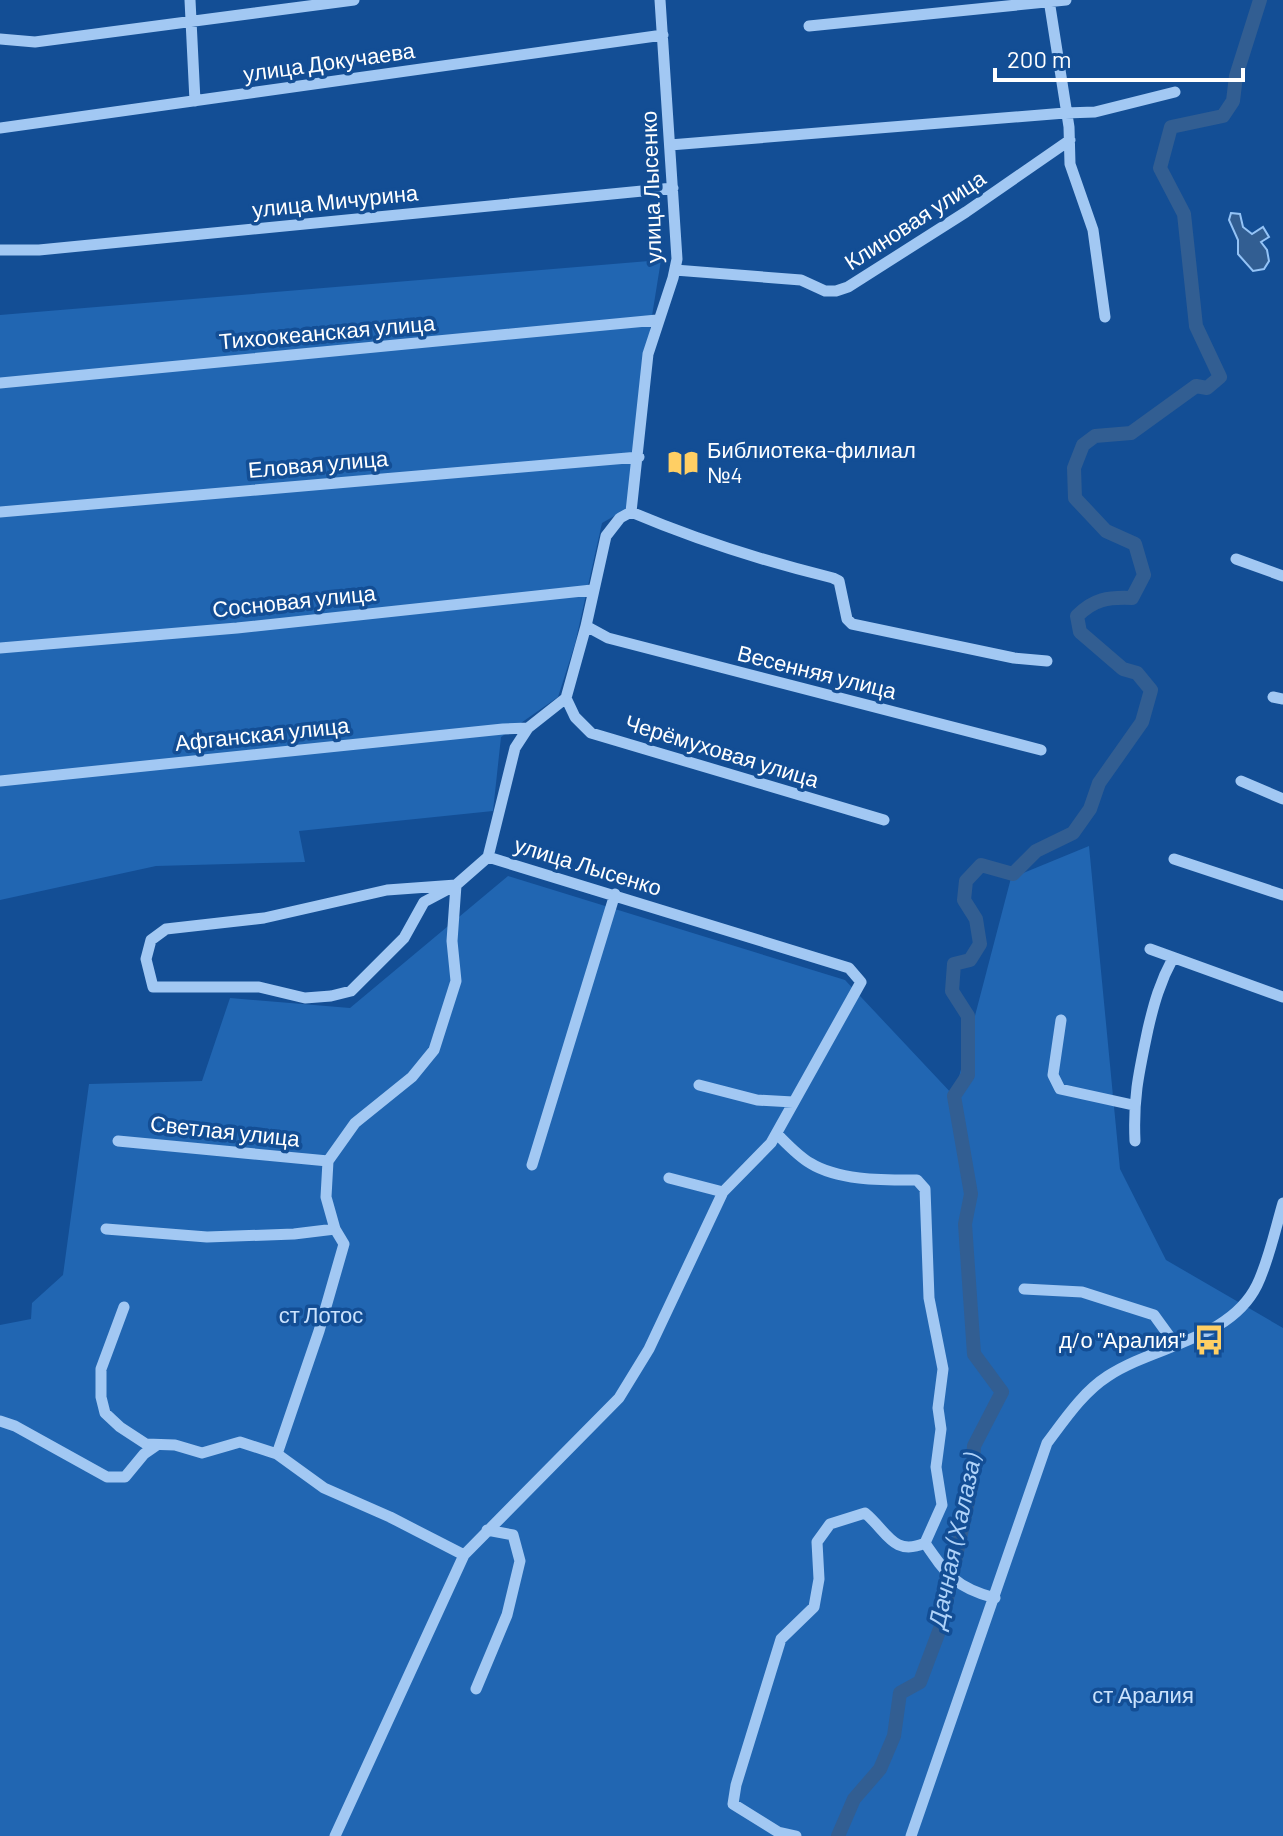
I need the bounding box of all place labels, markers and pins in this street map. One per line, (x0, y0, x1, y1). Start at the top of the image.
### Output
place label: Библиотека-филиал №4 (707, 436, 916, 487)
library icon: Библиотека-филиал №4 (666, 446, 700, 480)
bus stop icon: д/о "Аралия" (1192, 1323, 1226, 1357)
place label: д/о "Аралия" (1059, 1326, 1185, 1353)

